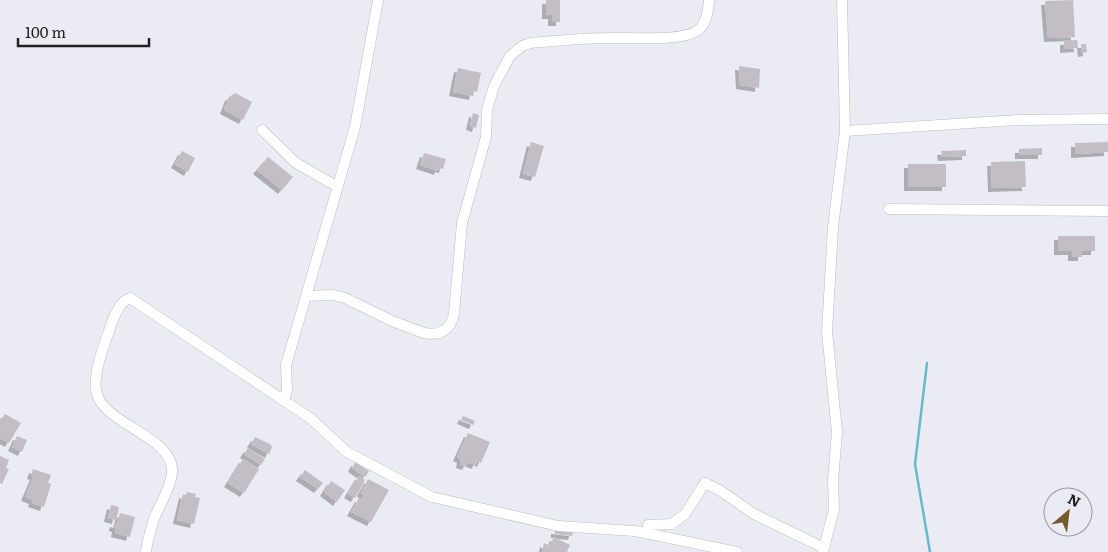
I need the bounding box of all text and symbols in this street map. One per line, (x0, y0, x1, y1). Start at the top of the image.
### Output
scale bar (18, 15, 149, 47)
text: 100 m (25, 20, 66, 43)
north arrow (1043, 487, 1093, 537)
text: N (1065, 488, 1085, 511)

